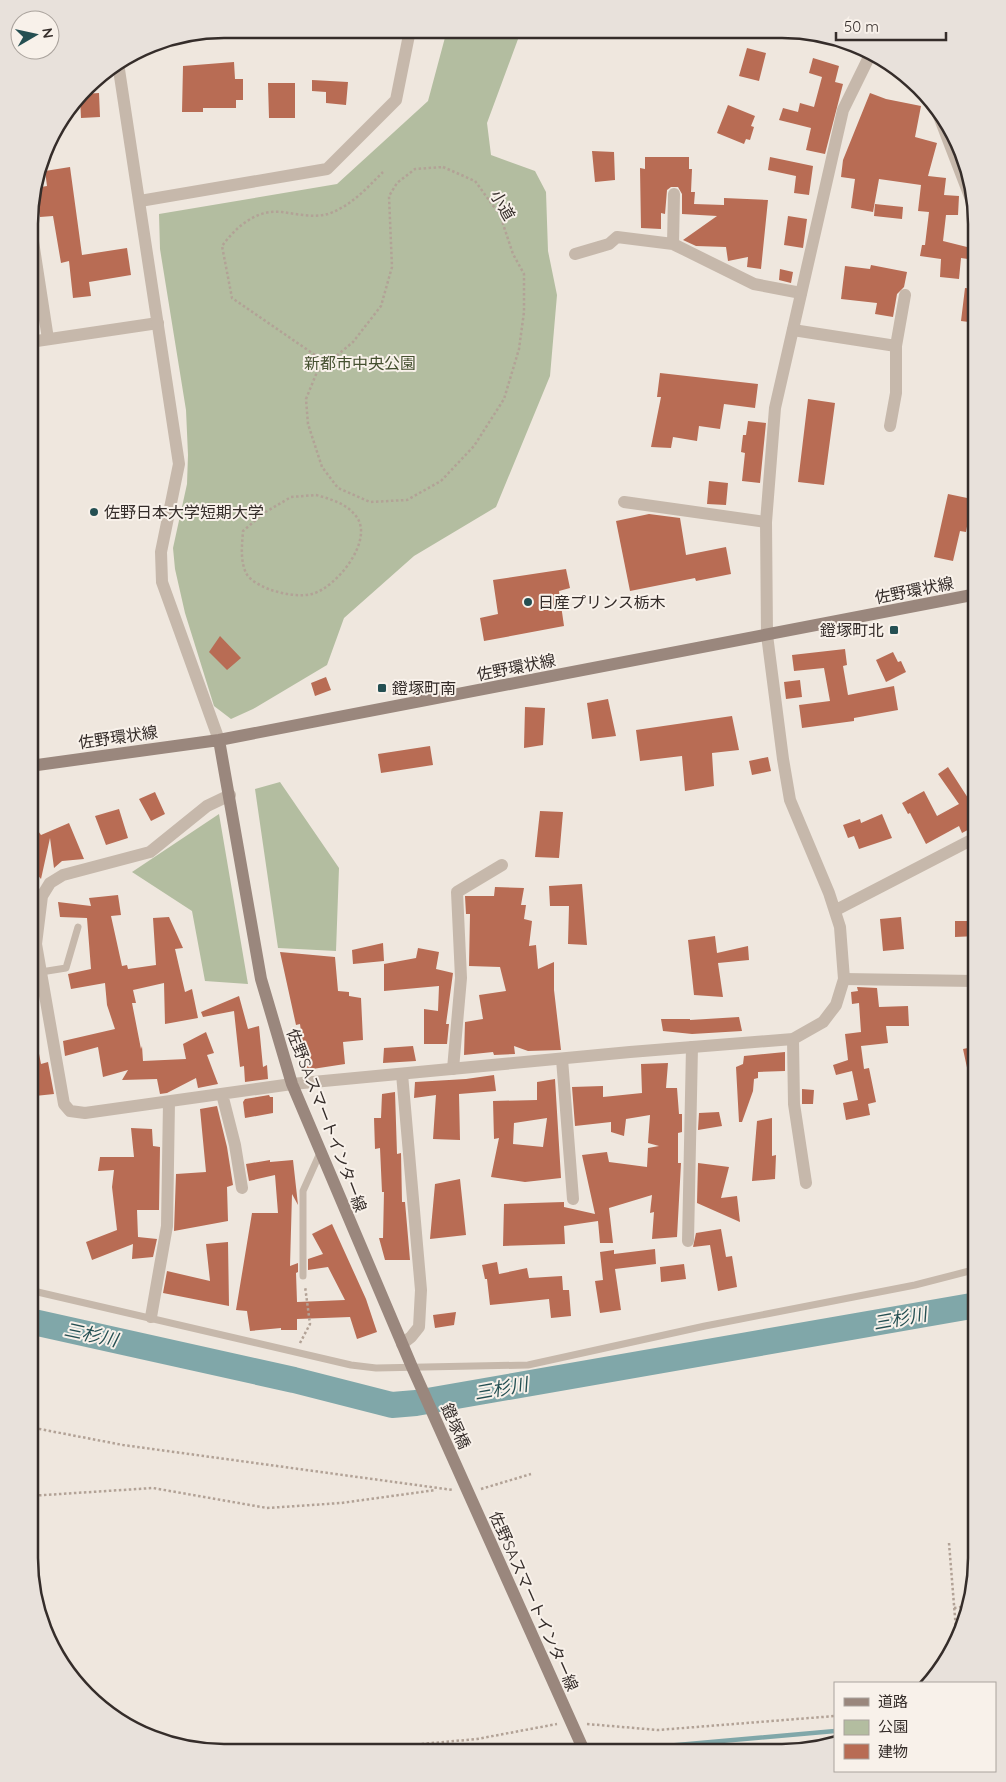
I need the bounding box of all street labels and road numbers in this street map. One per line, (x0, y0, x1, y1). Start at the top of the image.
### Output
street label: 小道 (486, 186, 520, 224)
street label: 佐野環状線 (873, 573, 955, 607)
street label: 佐野環状線 (475, 650, 557, 684)
street label: 佐野環状線 (77, 722, 159, 752)
street label: 佐野SAスマートインター線 (283, 1025, 371, 1215)
street label: 鐙塚橋 (437, 1400, 475, 1452)
street label: 佐野SAスマートインター線 (485, 1508, 583, 1694)

